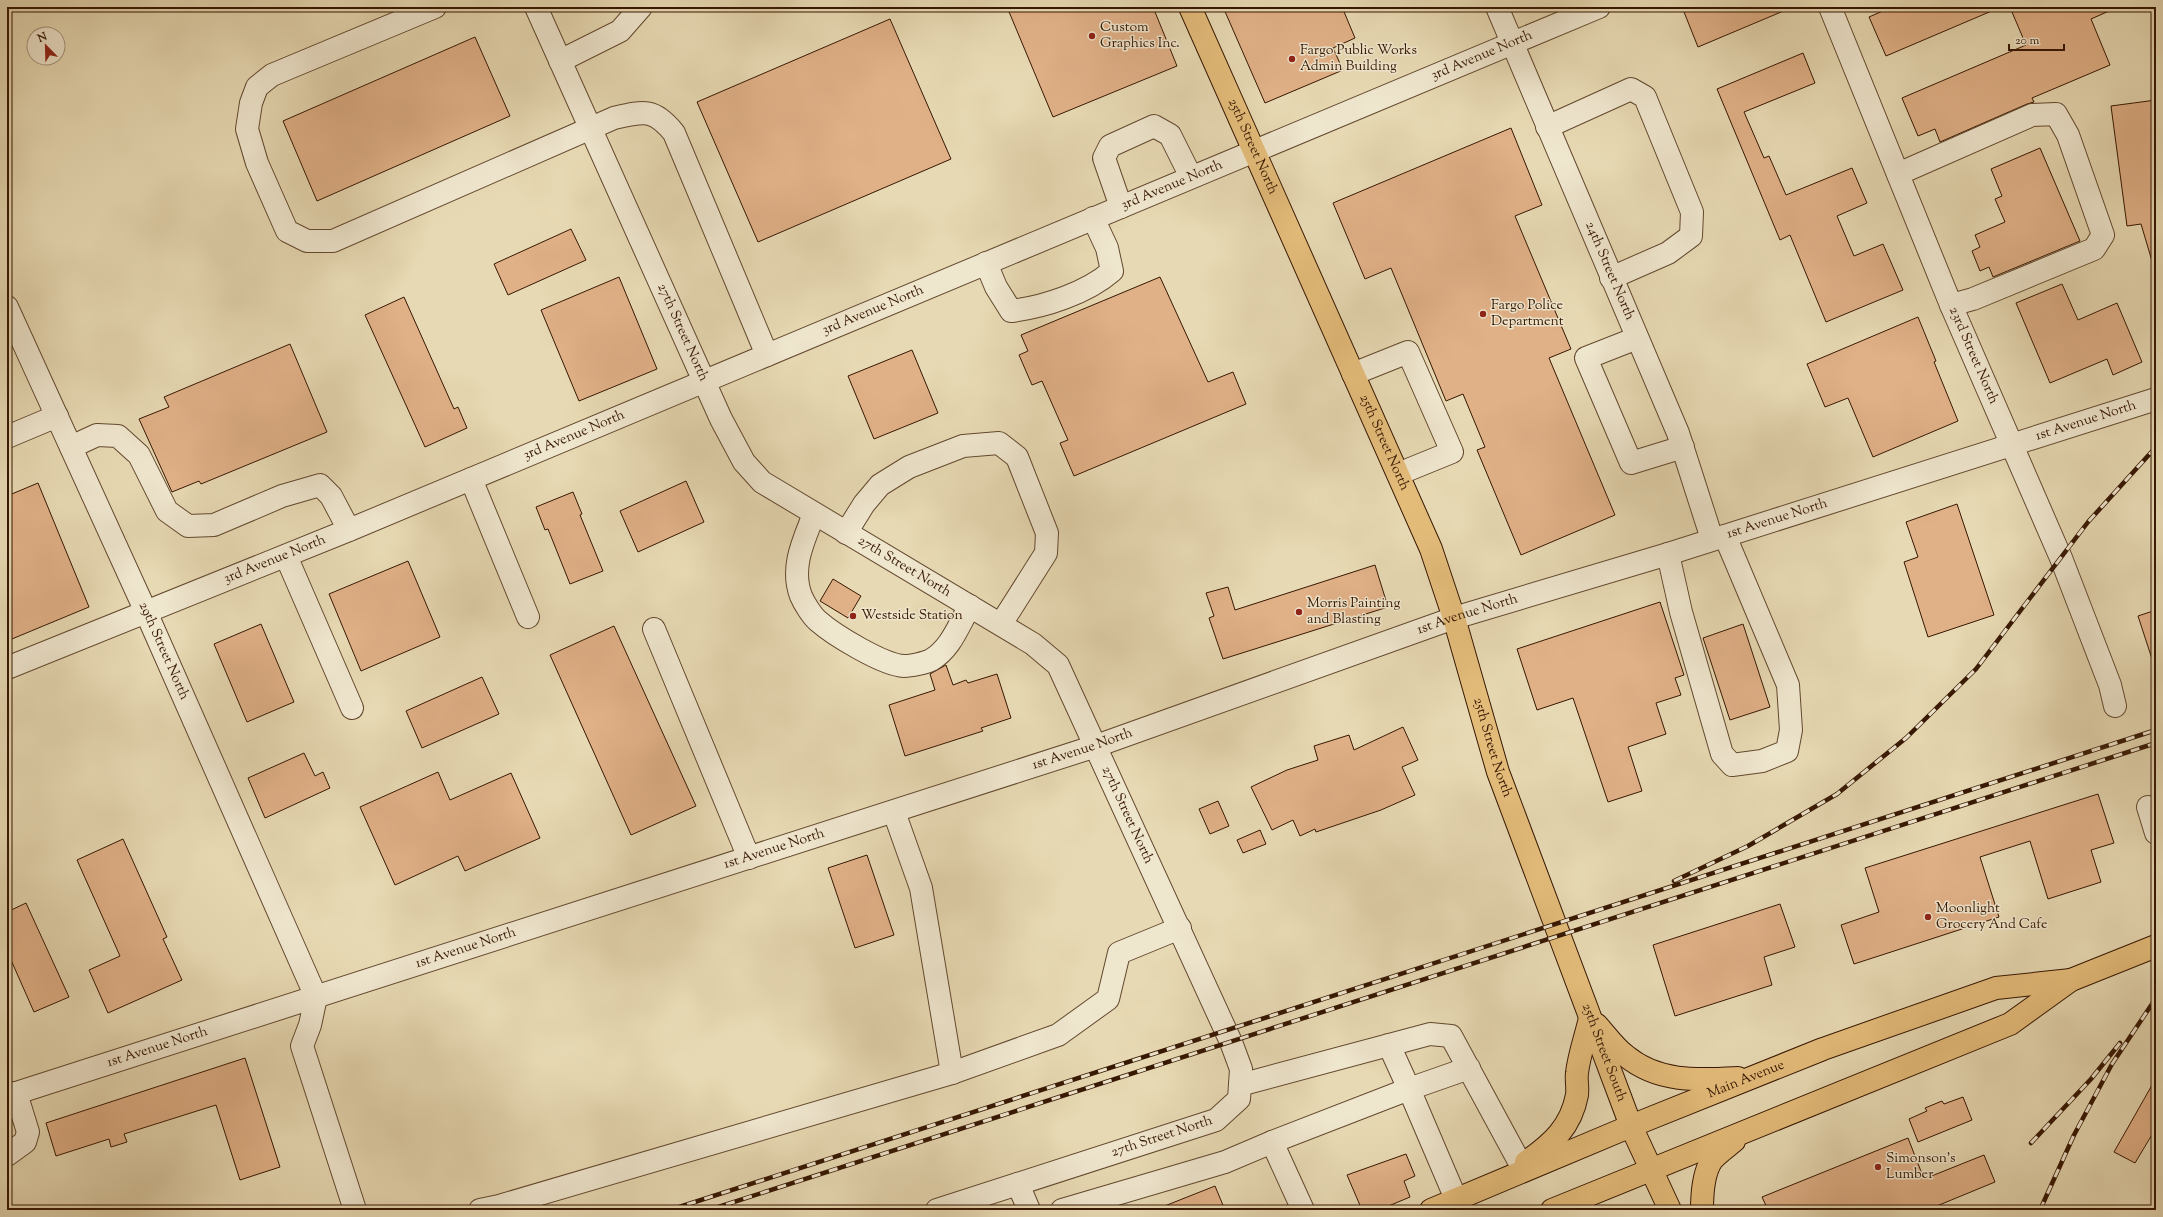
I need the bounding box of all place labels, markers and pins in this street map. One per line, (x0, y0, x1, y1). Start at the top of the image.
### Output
place label: Custom Graphics Inc. (1100, 18, 1180, 54)
marker: Custom Graphics Inc. (1087, 31, 1097, 41)
place label: Fargo Public Works Admin Building (1300, 41, 1417, 77)
marker: Fargo Public Works Admin Building (1287, 54, 1297, 64)
place label: Fargo Police Department (1491, 296, 1564, 332)
marker: Fargo Police Department (1478, 309, 1488, 319)
place label: Morris Painting and Blasting (1307, 594, 1400, 630)
place label: Westside Station (861, 606, 963, 626)
marker: Morris Painting and Blasting (1294, 607, 1304, 617)
marker: Westside Station (848, 611, 858, 621)
place label: Moonlight Grocery And Cafe (1936, 899, 2047, 935)
marker: Moonlight Grocery And Cafe (1923, 912, 1933, 922)
place label: Simonson's Lumber (1886, 1149, 1956, 1185)
marker: Simonson's Lumber (1873, 1162, 1883, 1172)

